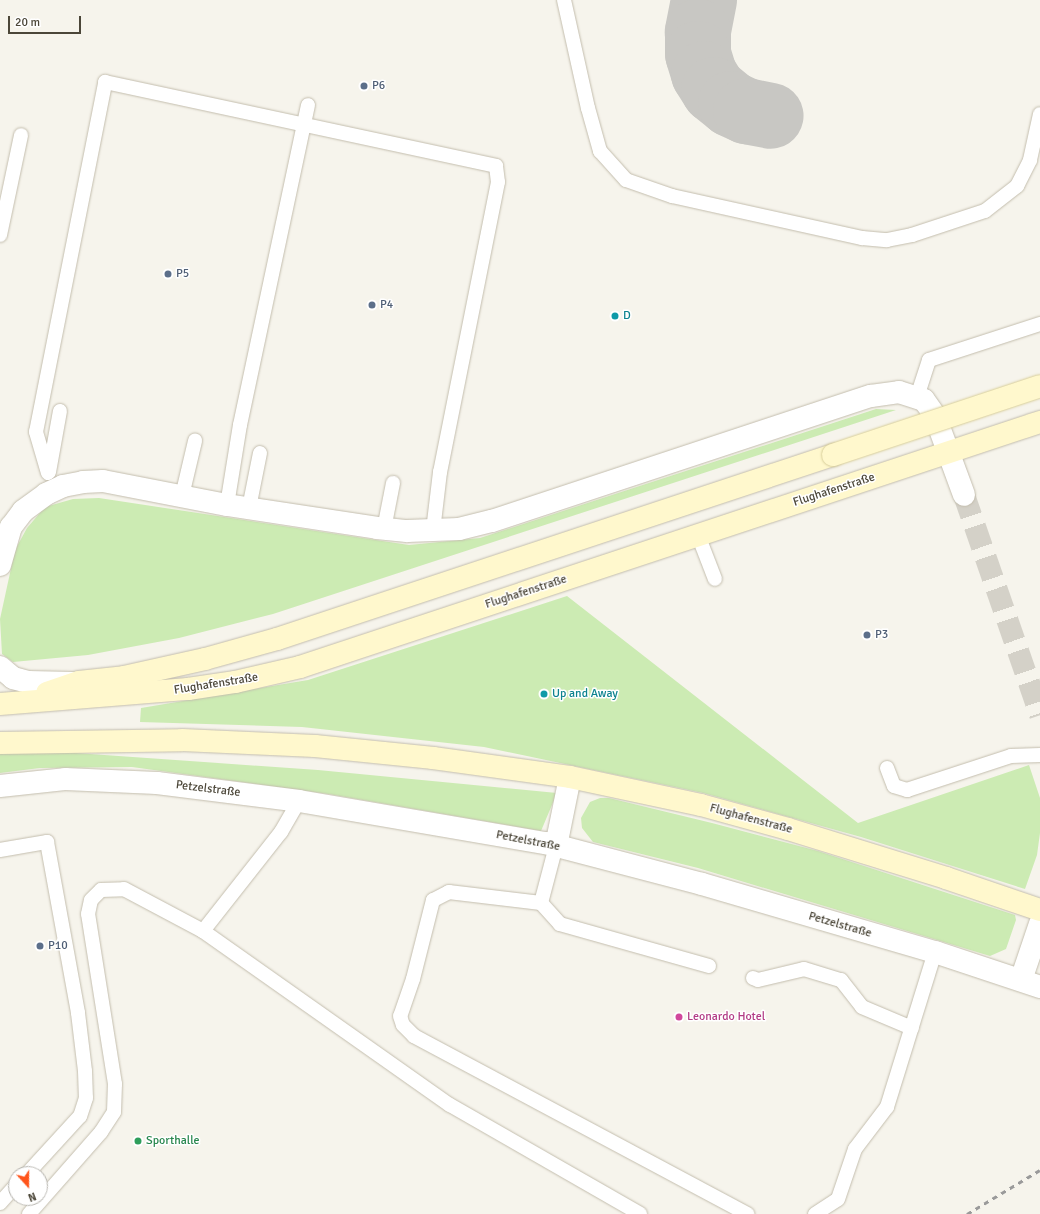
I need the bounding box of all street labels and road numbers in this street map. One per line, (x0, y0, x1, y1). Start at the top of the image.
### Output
street label: Flughafenstraße (791, 470, 877, 510)
street label: Flughafenstraße (483, 572, 569, 612)
street label: Flughafenstraße (173, 670, 259, 698)
street label: Petzelstraße (175, 778, 241, 800)
street label: Flughafenstraße (708, 801, 794, 837)
street label: Petzelstraße (495, 828, 561, 854)
street label: Petzelstraße (807, 909, 873, 941)

